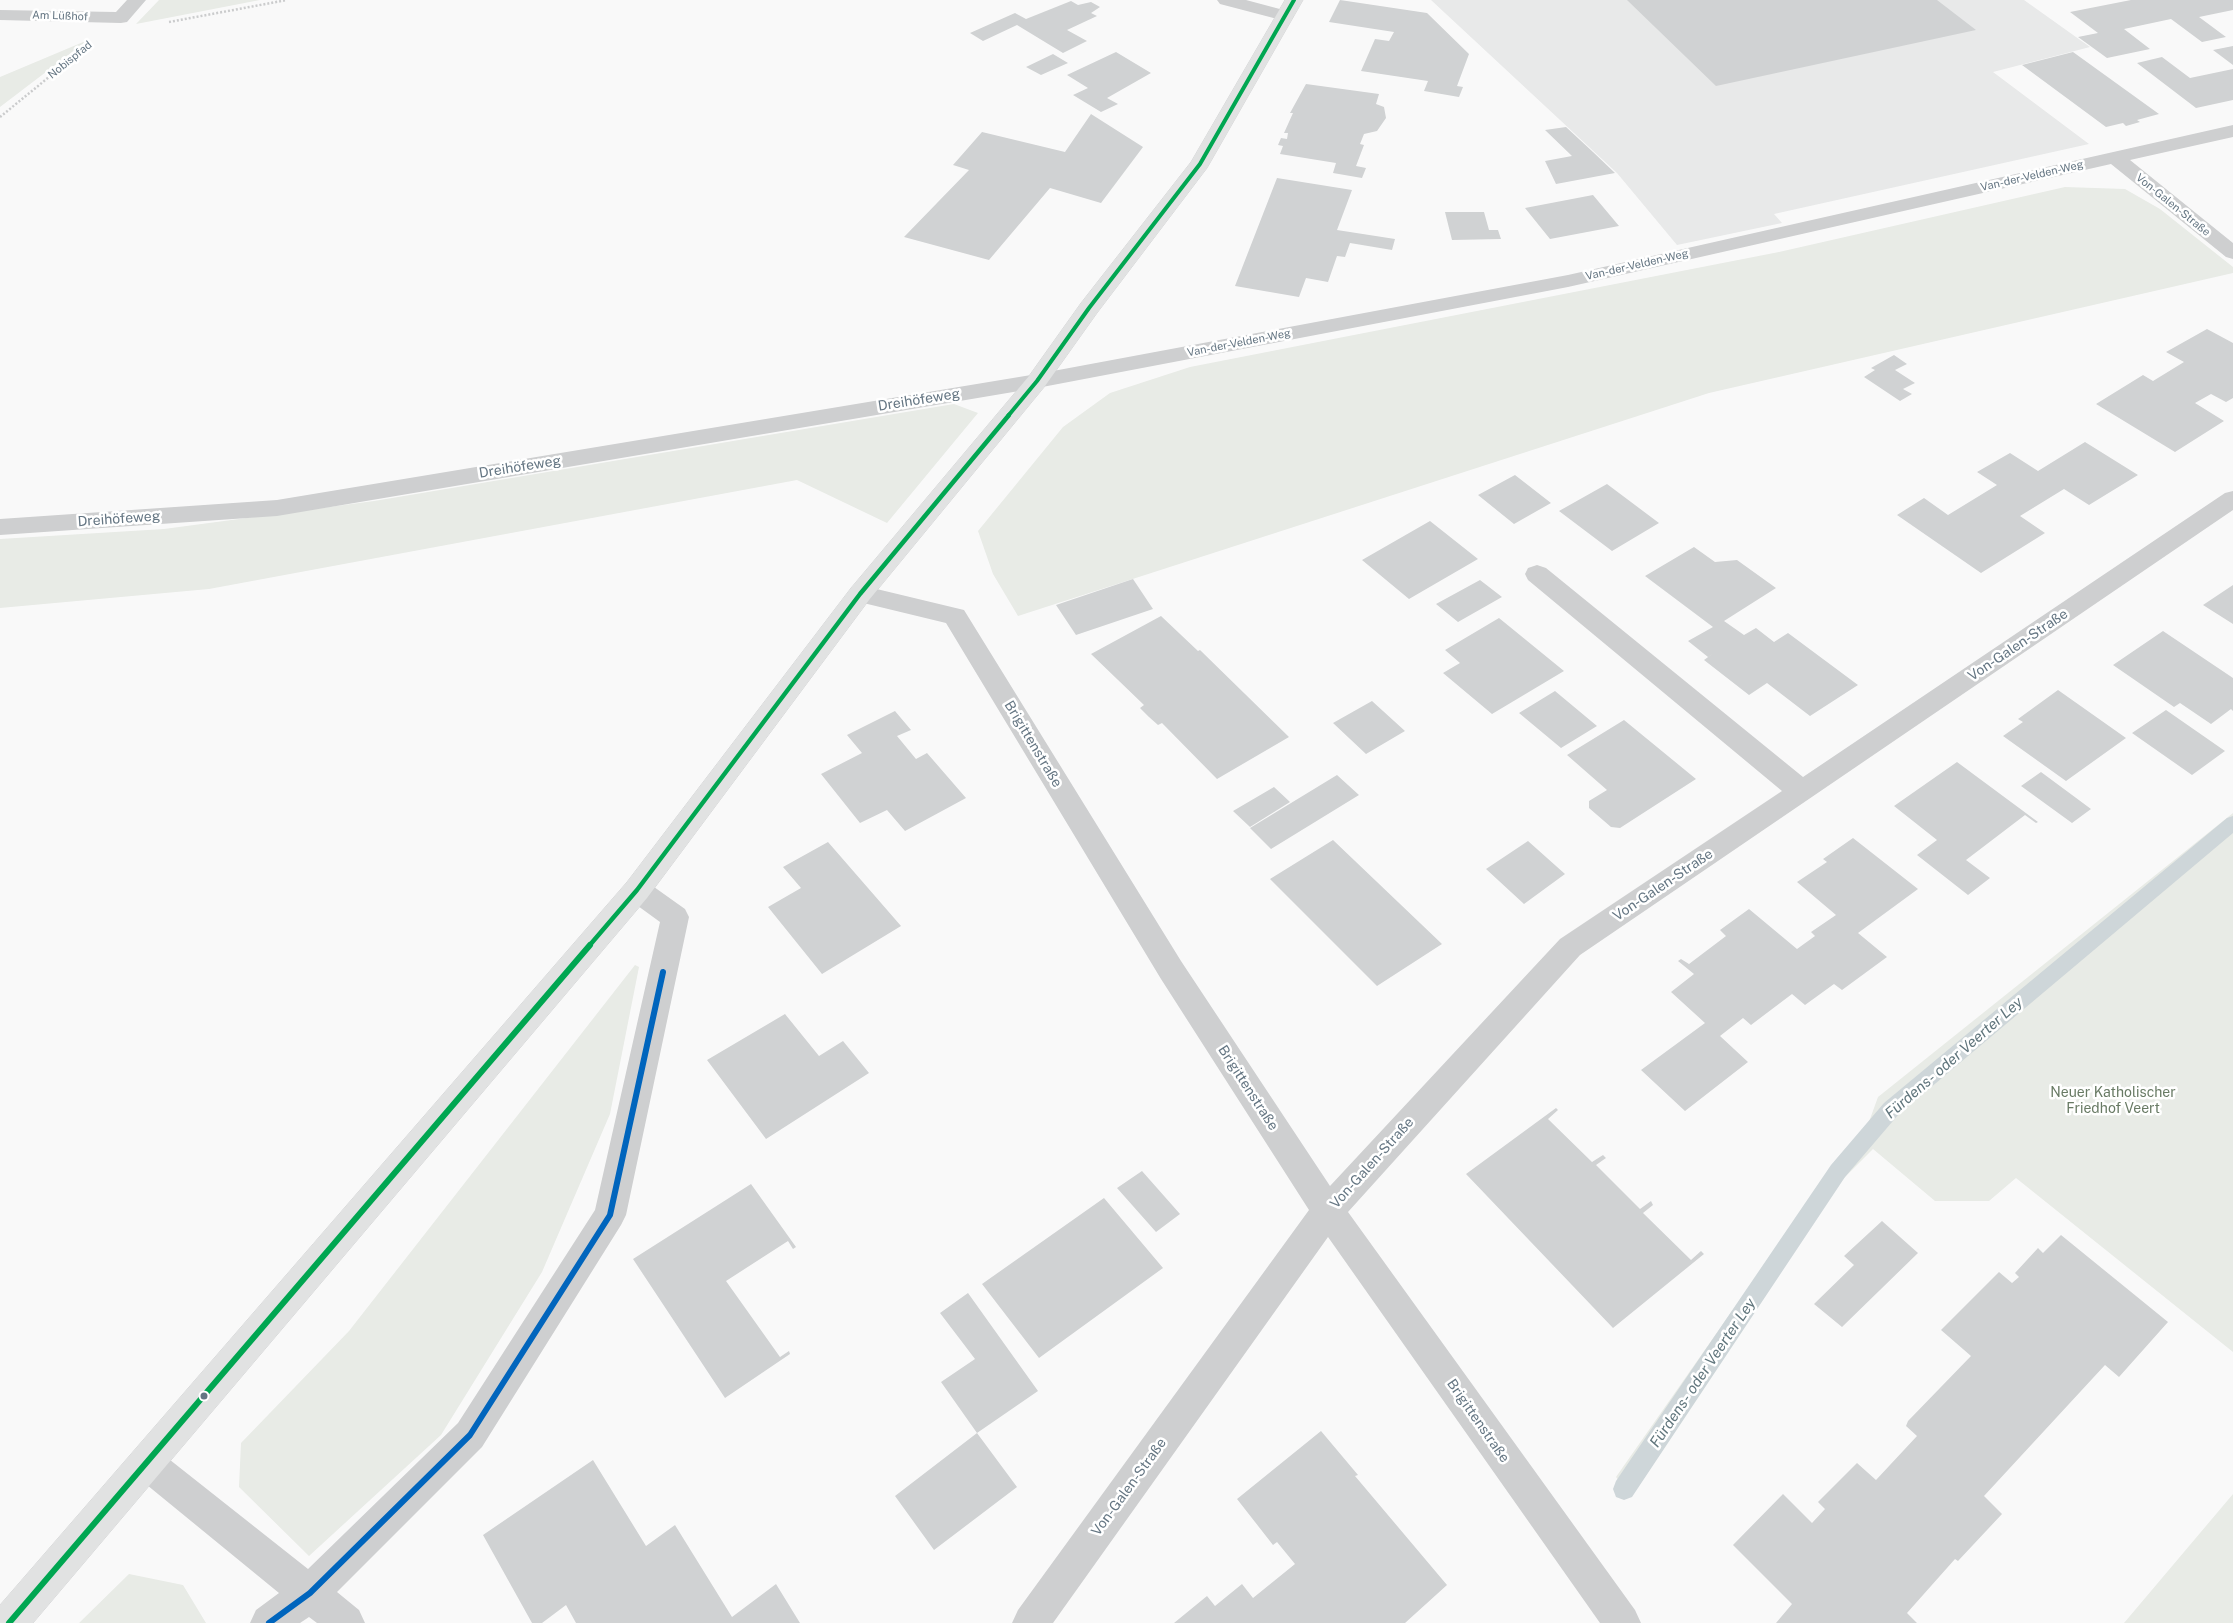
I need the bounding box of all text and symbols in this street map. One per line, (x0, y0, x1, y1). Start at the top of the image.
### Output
street label: Am Lüßhof (32, 8, 88, 24)
street label: Nobispfad (45, 38, 95, 82)
street label: Van-der-Velden-Weg (1979, 158, 2085, 194)
street label: Von-Galen-Straße (2133, 171, 2213, 239)
street label: Van-der-Velden-Weg (1584, 247, 1690, 283)
street label: Van-der-Velden-Weg (1186, 326, 1292, 360)
street label: Dreihöfeweg (877, 385, 961, 415)
street label: Dreihöfeweg (478, 452, 562, 482)
street label: Dreihöfeweg (77, 508, 161, 530)
street label: Von-Galen-Straße (1965, 605, 2071, 685)
street label: Brigittenstraße (1001, 698, 1065, 790)
street label: Von-Galen-Straße (1610, 845, 1716, 925)
water label: Fürdens- oder Veerter Ley (1882, 993, 2026, 1123)
street label: Brigittenstraße (1214, 1042, 1282, 1134)
park label: Neuer Katholischer Friedhof Veert (2050, 1085, 2176, 1118)
street label: Von-Galen-Straße (1327, 1114, 1417, 1212)
water label: Fürdens- oder Veerter Ley (1646, 1295, 1760, 1451)
street label: Brigittenstraße (1443, 1376, 1513, 1466)
unlabelled marker (199, 1391, 209, 1401)
street label: Von-Galen-Straße (1088, 1435, 1170, 1539)

